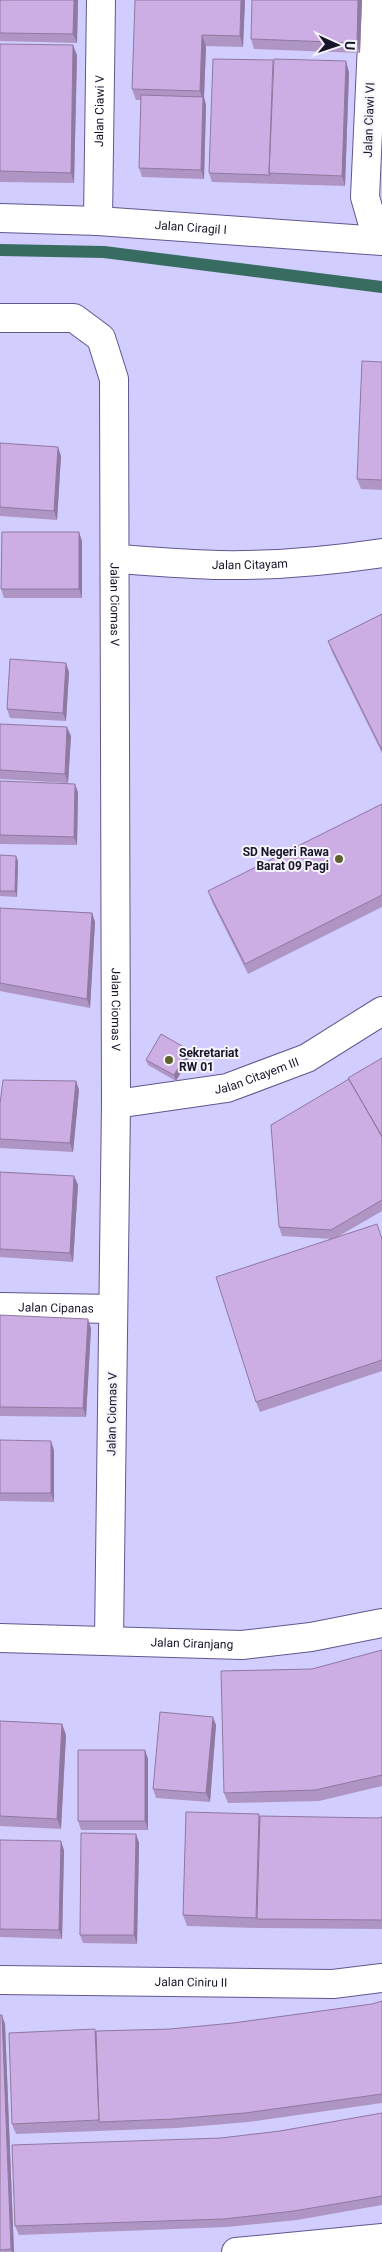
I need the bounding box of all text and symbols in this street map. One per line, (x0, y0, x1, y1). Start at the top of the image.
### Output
north arrow (312, 20, 362, 70)
text: U (342, 41, 358, 51)
street label: Jalan Ciawi V (92, 75, 107, 147)
street label: Jalan Ciawi VI (361, 82, 377, 158)
street label: Jalan Ciragil I (154, 218, 227, 237)
street label: Jalan Citayam (212, 556, 288, 572)
street label: Jalan Ciomas V (108, 563, 122, 647)
place label: SD Negeri Rawa Barat 09 Pagi (243, 845, 330, 873)
marker: SD Negeri Rawa Barat 09 Pagi (333, 853, 345, 865)
street label: Jalan Ciomas V (109, 968, 123, 1052)
place label: Sekretariat RW 01 (179, 1046, 239, 1074)
marker: Sekretariat RW 01 (163, 1054, 175, 1066)
street label: Jalan Citayem III (214, 1055, 301, 1097)
street label: Jalan Cipanas (18, 1300, 94, 1316)
street label: Jalan Ciomas V (104, 1372, 120, 1456)
street label: Jalan Ciranjang (150, 1635, 233, 1652)
street label: Jalan Ciniru II (155, 1975, 227, 1990)

